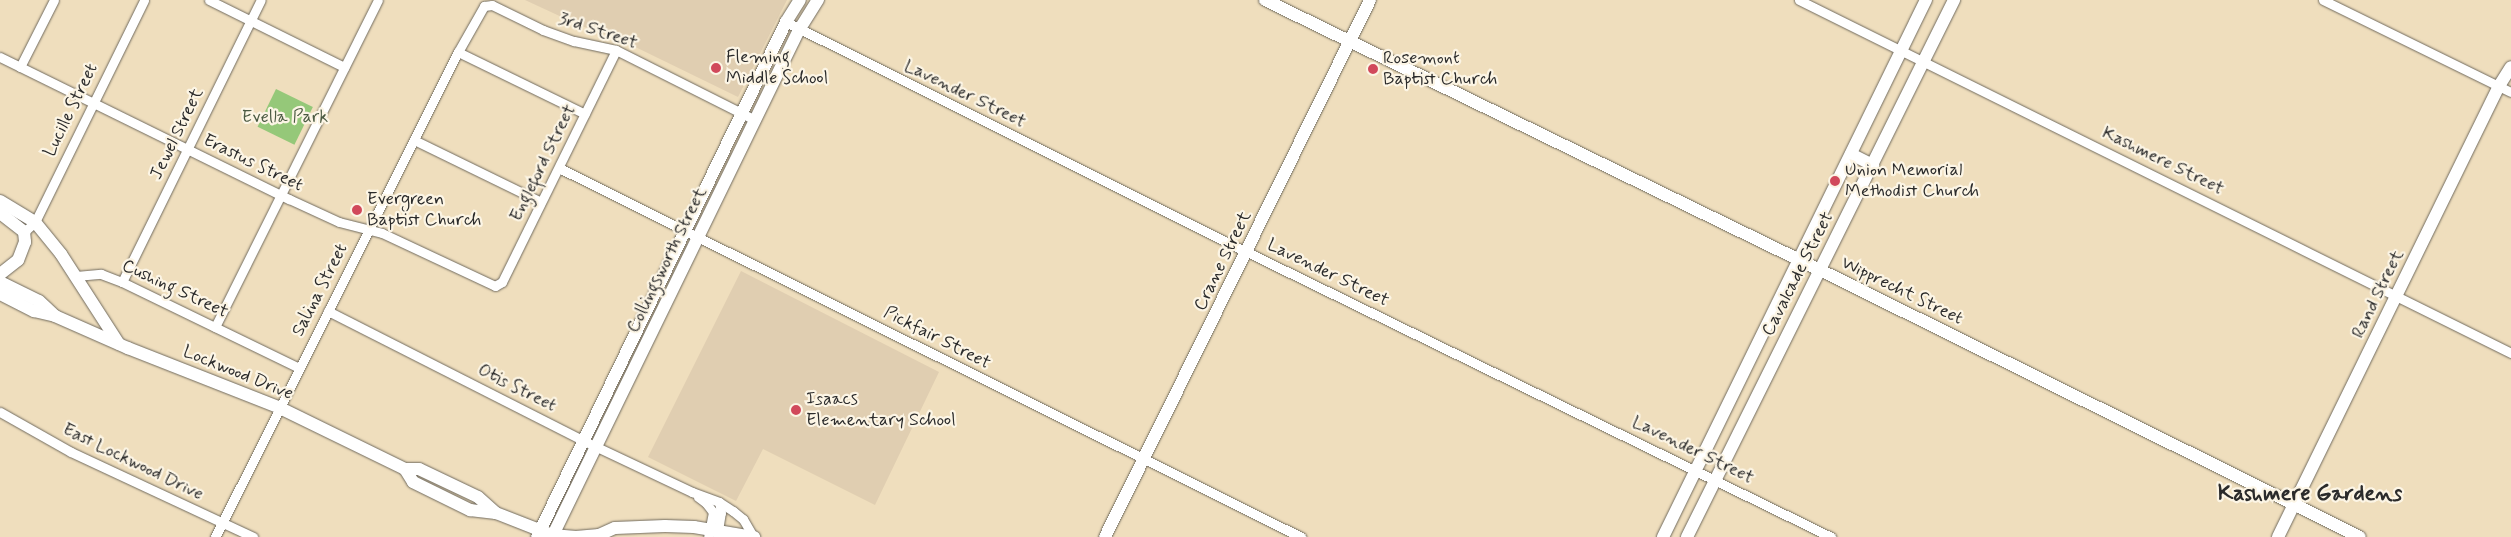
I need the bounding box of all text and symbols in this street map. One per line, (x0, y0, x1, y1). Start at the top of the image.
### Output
street label: 3rd Street (556, 8, 640, 54)
place label: Fleming Middle School (726, 47, 829, 90)
place label: Rosemont Baptist Church (1383, 48, 1497, 90)
street label: Lavender Street (901, 55, 1029, 133)
street label: Lucille Street (38, 58, 104, 162)
marker: Fleming Middle School (710, 62, 722, 74)
marker: Rosemont Baptist Church (1367, 63, 1379, 75)
street label: Jewel Street (146, 85, 208, 183)
street label: Engleford Street (506, 102, 580, 224)
park label: Evella Park (242, 106, 328, 128)
street label: Kashmere Street (2099, 122, 2227, 200)
street label: Erastus Street (198, 129, 308, 197)
place label: Union Memorial Methodist Church (1845, 160, 1979, 202)
marker: Union Memorial Methodist Church (1829, 175, 1841, 187)
street label: Collingsworth Street (622, 184, 712, 336)
place label: Evergreen Baptist Church (367, 189, 481, 232)
marker: Evergreen Baptist Church (351, 204, 363, 216)
street label: Crane Street (1190, 208, 1256, 314)
street label: Cavalcade Street (1758, 209, 1838, 339)
street label: Lavender Street (1264, 234, 1392, 312)
street label: Salina Street (287, 239, 353, 341)
street label: Rand Street (2347, 246, 2409, 342)
street label: Wipprecht Street (1836, 252, 1968, 330)
street label: Cushing Street (119, 255, 231, 323)
street label: Pickfair Street (880, 302, 994, 374)
street label: Lockwood Drive (180, 341, 296, 405)
street label: Otis Street (473, 358, 561, 418)
place label: Isaacs Elementary School (806, 389, 956, 432)
marker: Isaacs Elementary School (790, 404, 802, 416)
street label: Lavender Street (1629, 411, 1757, 489)
street label: East Lockwood Drive (60, 419, 206, 505)
district label: Kashmere Gardens (2223, 482, 2397, 508)

